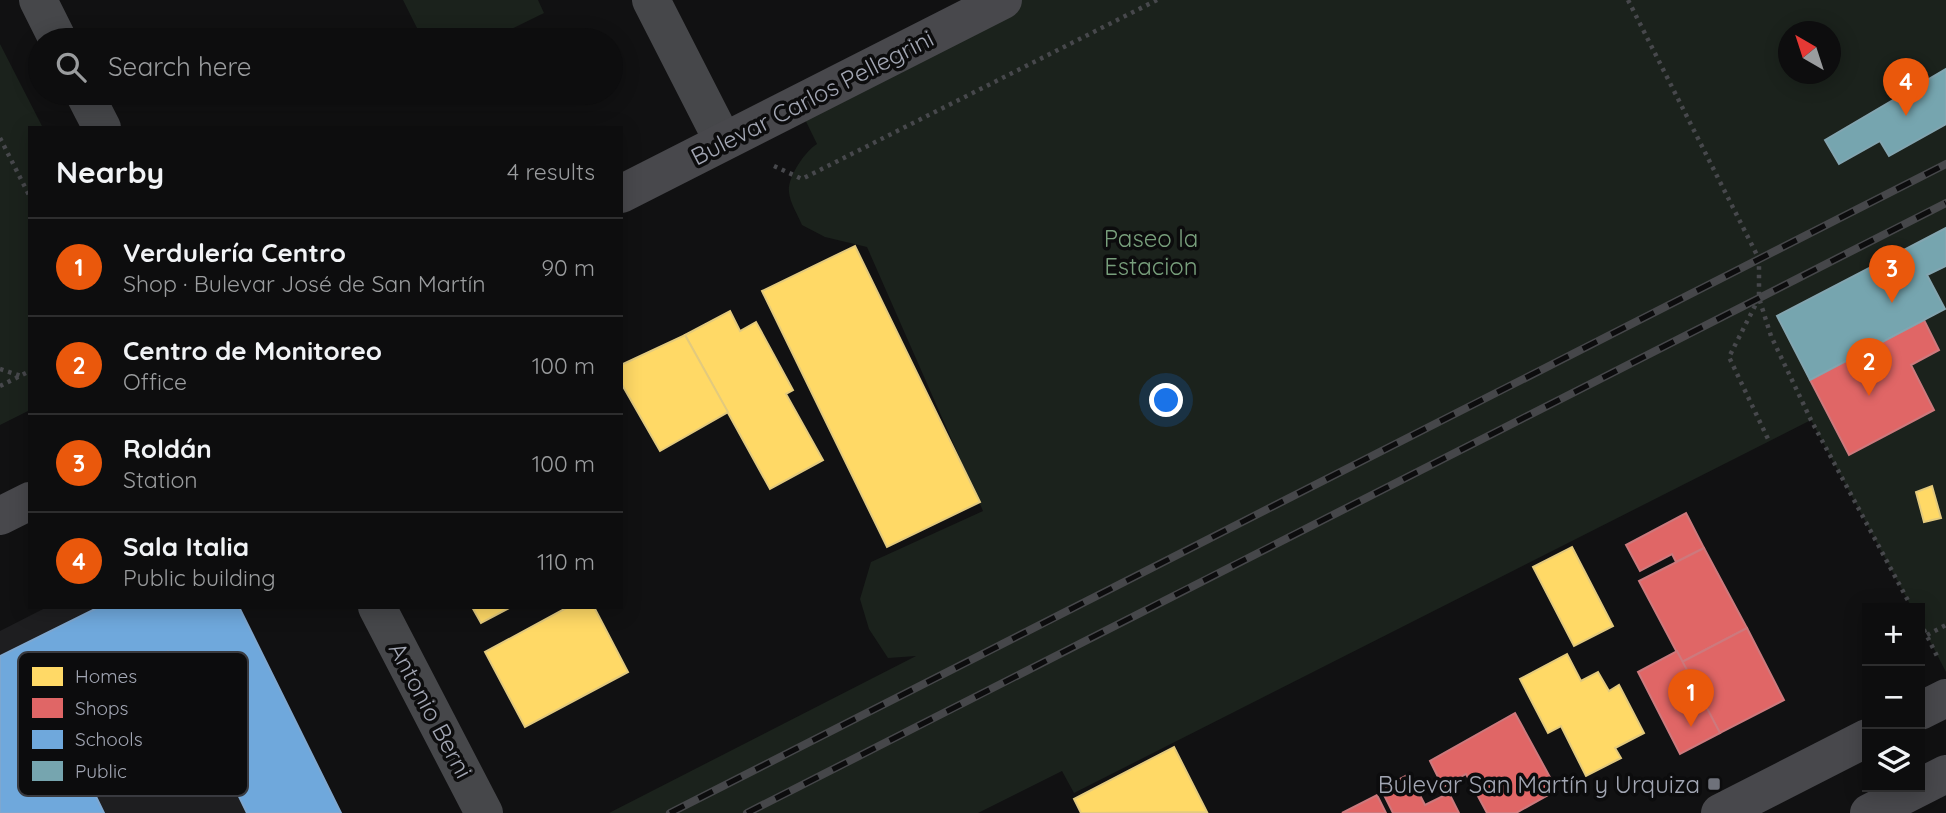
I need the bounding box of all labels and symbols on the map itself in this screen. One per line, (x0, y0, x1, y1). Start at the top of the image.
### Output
north arrow (1778, 21, 1841, 84)
street label: Bulevar Carlos Pellegrini (686, 23, 938, 171)
pin: 4 (1883, 58, 1929, 116)
park label: Paseo la Estacion (1104, 223, 1198, 281)
pin: 3 (1869, 245, 1915, 303)
pin: 2 (1846, 338, 1892, 396)
your location (1149, 383, 1183, 417)
street label: Antonio Berni (383, 637, 479, 783)
legend (18, 652, 248, 796)
text: Homes (75, 664, 137, 688)
pin: 1 (1668, 669, 1714, 727)
text: Shops (75, 696, 128, 720)
text: Schools (75, 727, 143, 751)
text: Public (75, 759, 127, 783)
place label: Bulevar San Martín y Urquiza (1378, 769, 1700, 799)
marker: Bulevar San Martín y Urquiza (1706, 776, 1722, 792)

